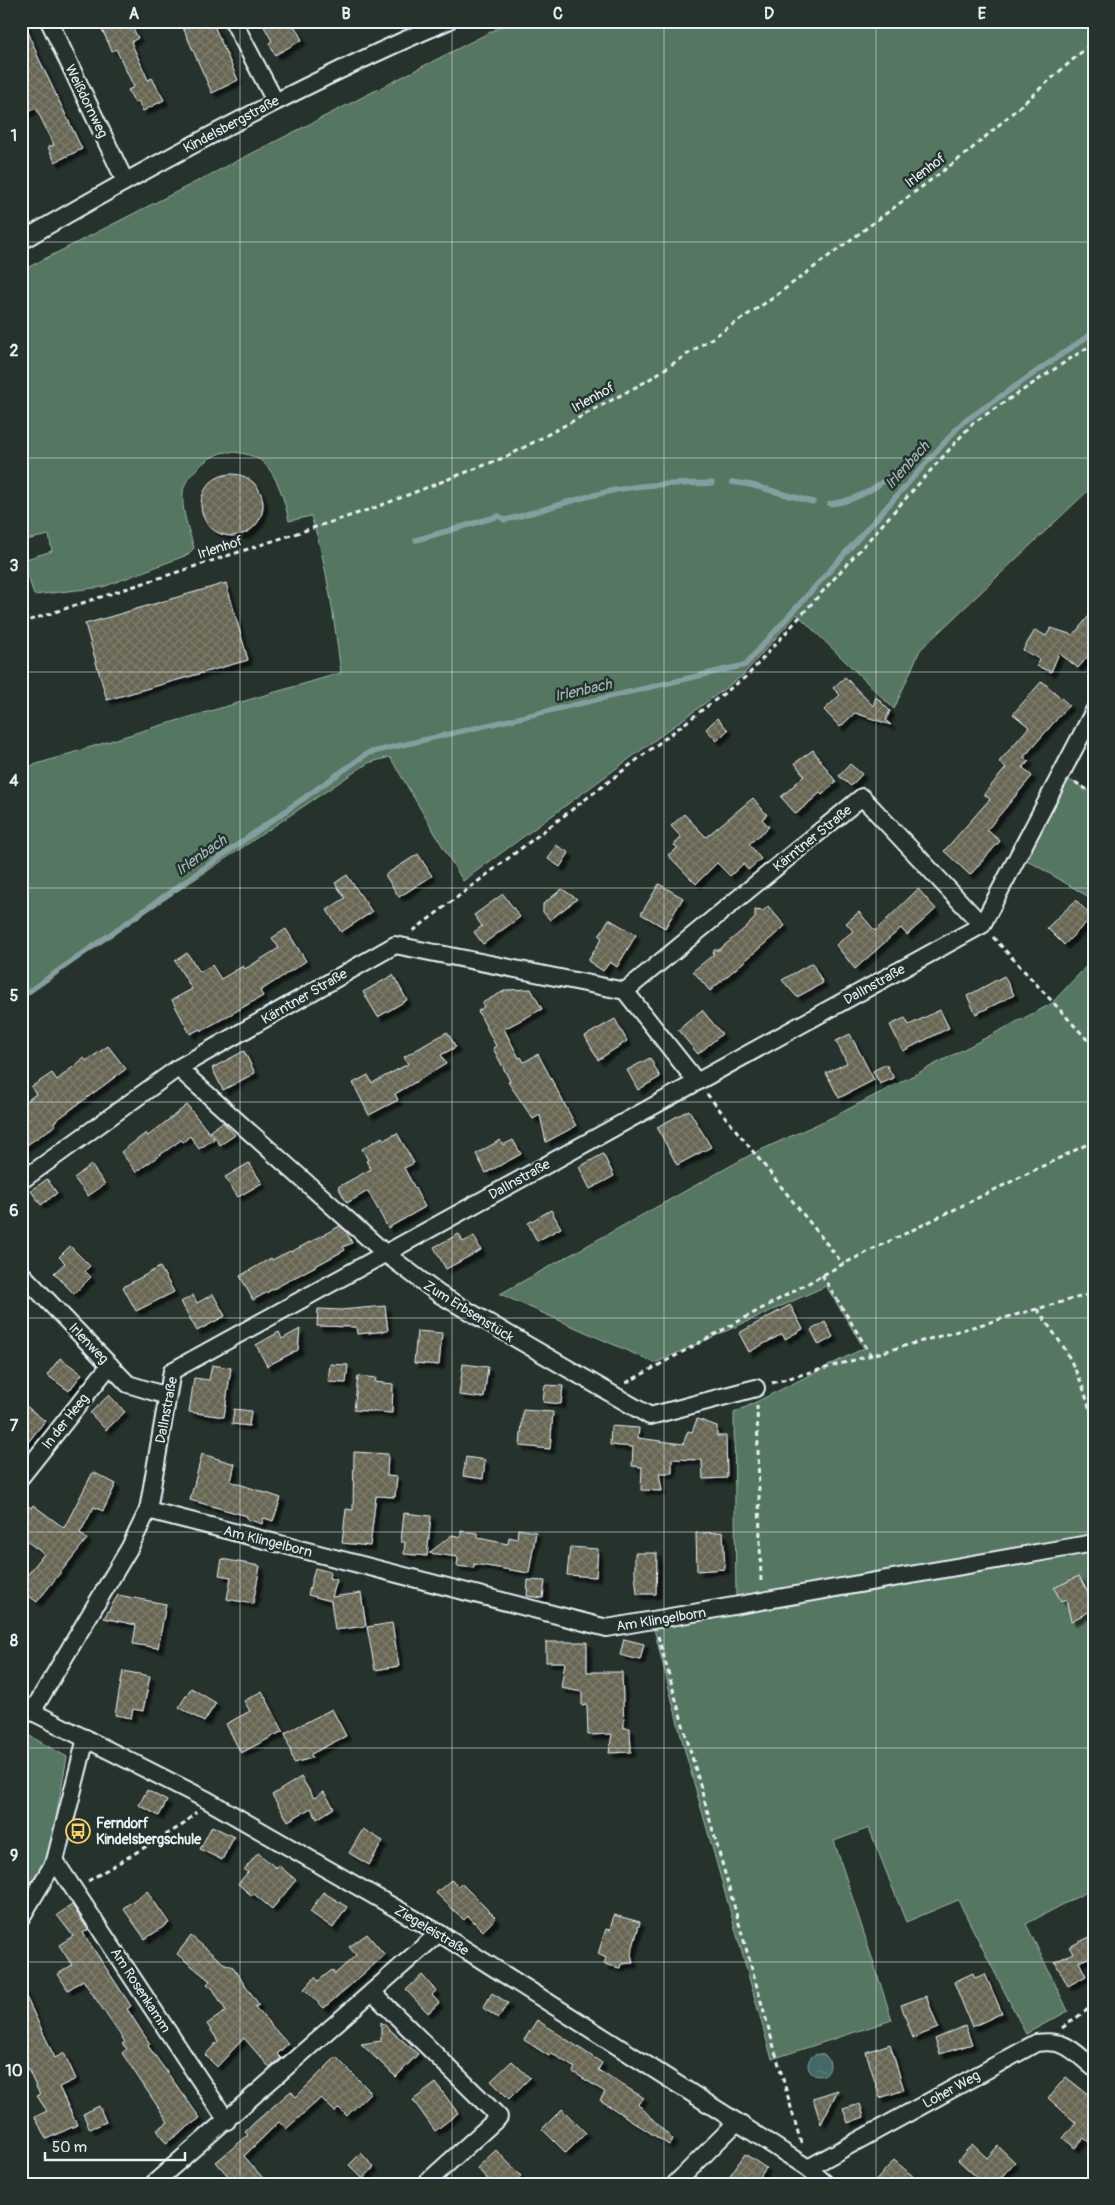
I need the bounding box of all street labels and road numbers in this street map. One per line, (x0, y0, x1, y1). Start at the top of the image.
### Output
street label: Weißdornweg (62, 62, 112, 141)
street label: Kindelsbergstraße (180, 92, 282, 157)
street label: Irlenhof (902, 149, 949, 191)
street label: Irlenhof (569, 379, 618, 416)
street label: Irlenhof (195, 532, 245, 563)
street label: Kärntner Straße (770, 801, 855, 875)
street label: Dallnstraße (841, 961, 908, 1008)
street label: Kärntner Straße (258, 965, 350, 1028)
street label: Dallnstraße (486, 1156, 553, 1203)
street label: Zum Erbsenstück (420, 1277, 517, 1346)
street label: Irlenweg (65, 1319, 112, 1367)
street label: Dallnstraße (152, 1375, 181, 1445)
street label: In der Heeg (38, 1390, 92, 1453)
street label: Am Klingelborn (222, 1522, 314, 1561)
street label: Am Klingelborn (615, 1604, 707, 1635)
street label: Ziegeleistraße (392, 1902, 472, 1959)
street label: Am Rosenkamm (107, 1945, 174, 2036)
street label: Loher Weg (920, 2067, 983, 2112)

